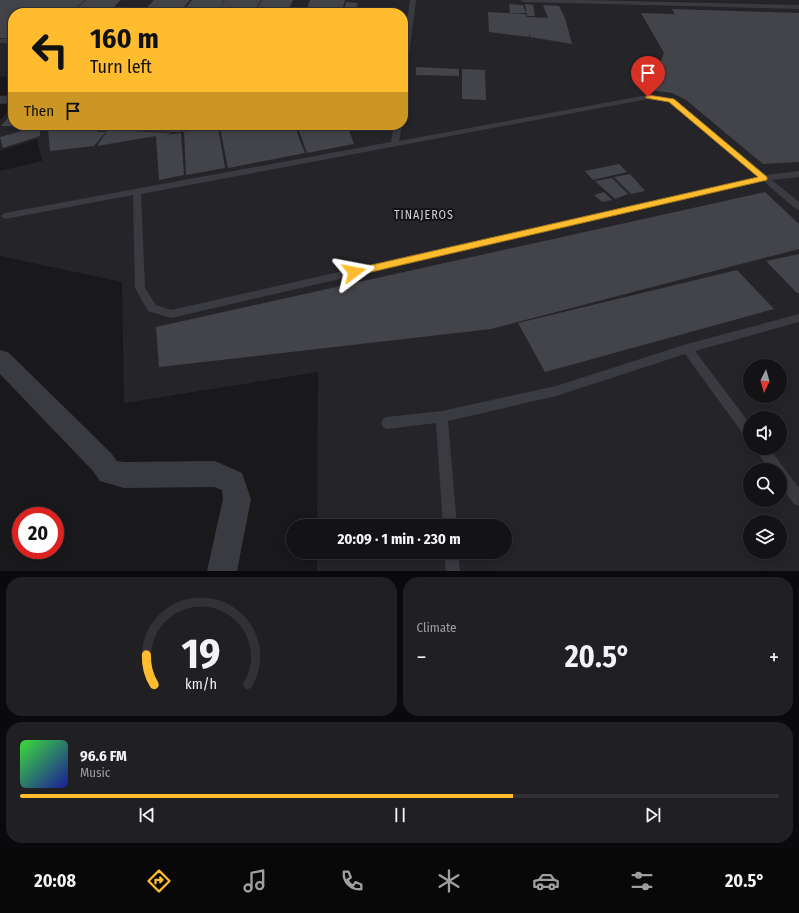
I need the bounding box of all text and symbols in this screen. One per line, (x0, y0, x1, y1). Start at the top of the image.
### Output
text: 160 m (90, 22, 159, 55)
icon: left (24, 24, 76, 76)
text: Turn left (90, 56, 152, 78)
pin (631, 56, 665, 97)
icon: arrive (637, 62, 659, 84)
icon: arrive (62, 100, 84, 122)
text: Then (24, 102, 54, 120)
district label: TINAJEROS (394, 208, 454, 222)
position arrow (333, 251, 375, 293)
north arrow (743, 359, 787, 403)
map controls (743, 359, 787, 559)
button: sound (743, 411, 787, 455)
button: search (743, 463, 787, 507)
speed limit sign: 20 (12, 507, 64, 559)
button: layers (743, 515, 787, 559)
text: 20:09 · 1 min · 230 m (337, 530, 461, 548)
text: Climate (417, 620, 457, 635)
text: 19 (182, 628, 221, 678)
text: 20.5° (565, 639, 631, 675)
text: − (417, 644, 426, 671)
text: + (769, 644, 779, 671)
text: km/h (185, 675, 217, 692)
text: 96.6 FM (80, 747, 127, 765)
text: Music (80, 765, 110, 780)
icon: previous (136, 804, 158, 826)
icon: pause (389, 804, 411, 826)
icon: next (642, 804, 664, 826)
icon: directions (145, 867, 173, 895)
icon: music (241, 867, 269, 895)
icon: phone (338, 867, 366, 895)
icon: climate (435, 867, 463, 895)
icon: car (532, 867, 560, 895)
icon: filters (628, 867, 656, 895)
text: 20:08 (34, 870, 76, 892)
text: 20.5° (725, 870, 765, 892)

